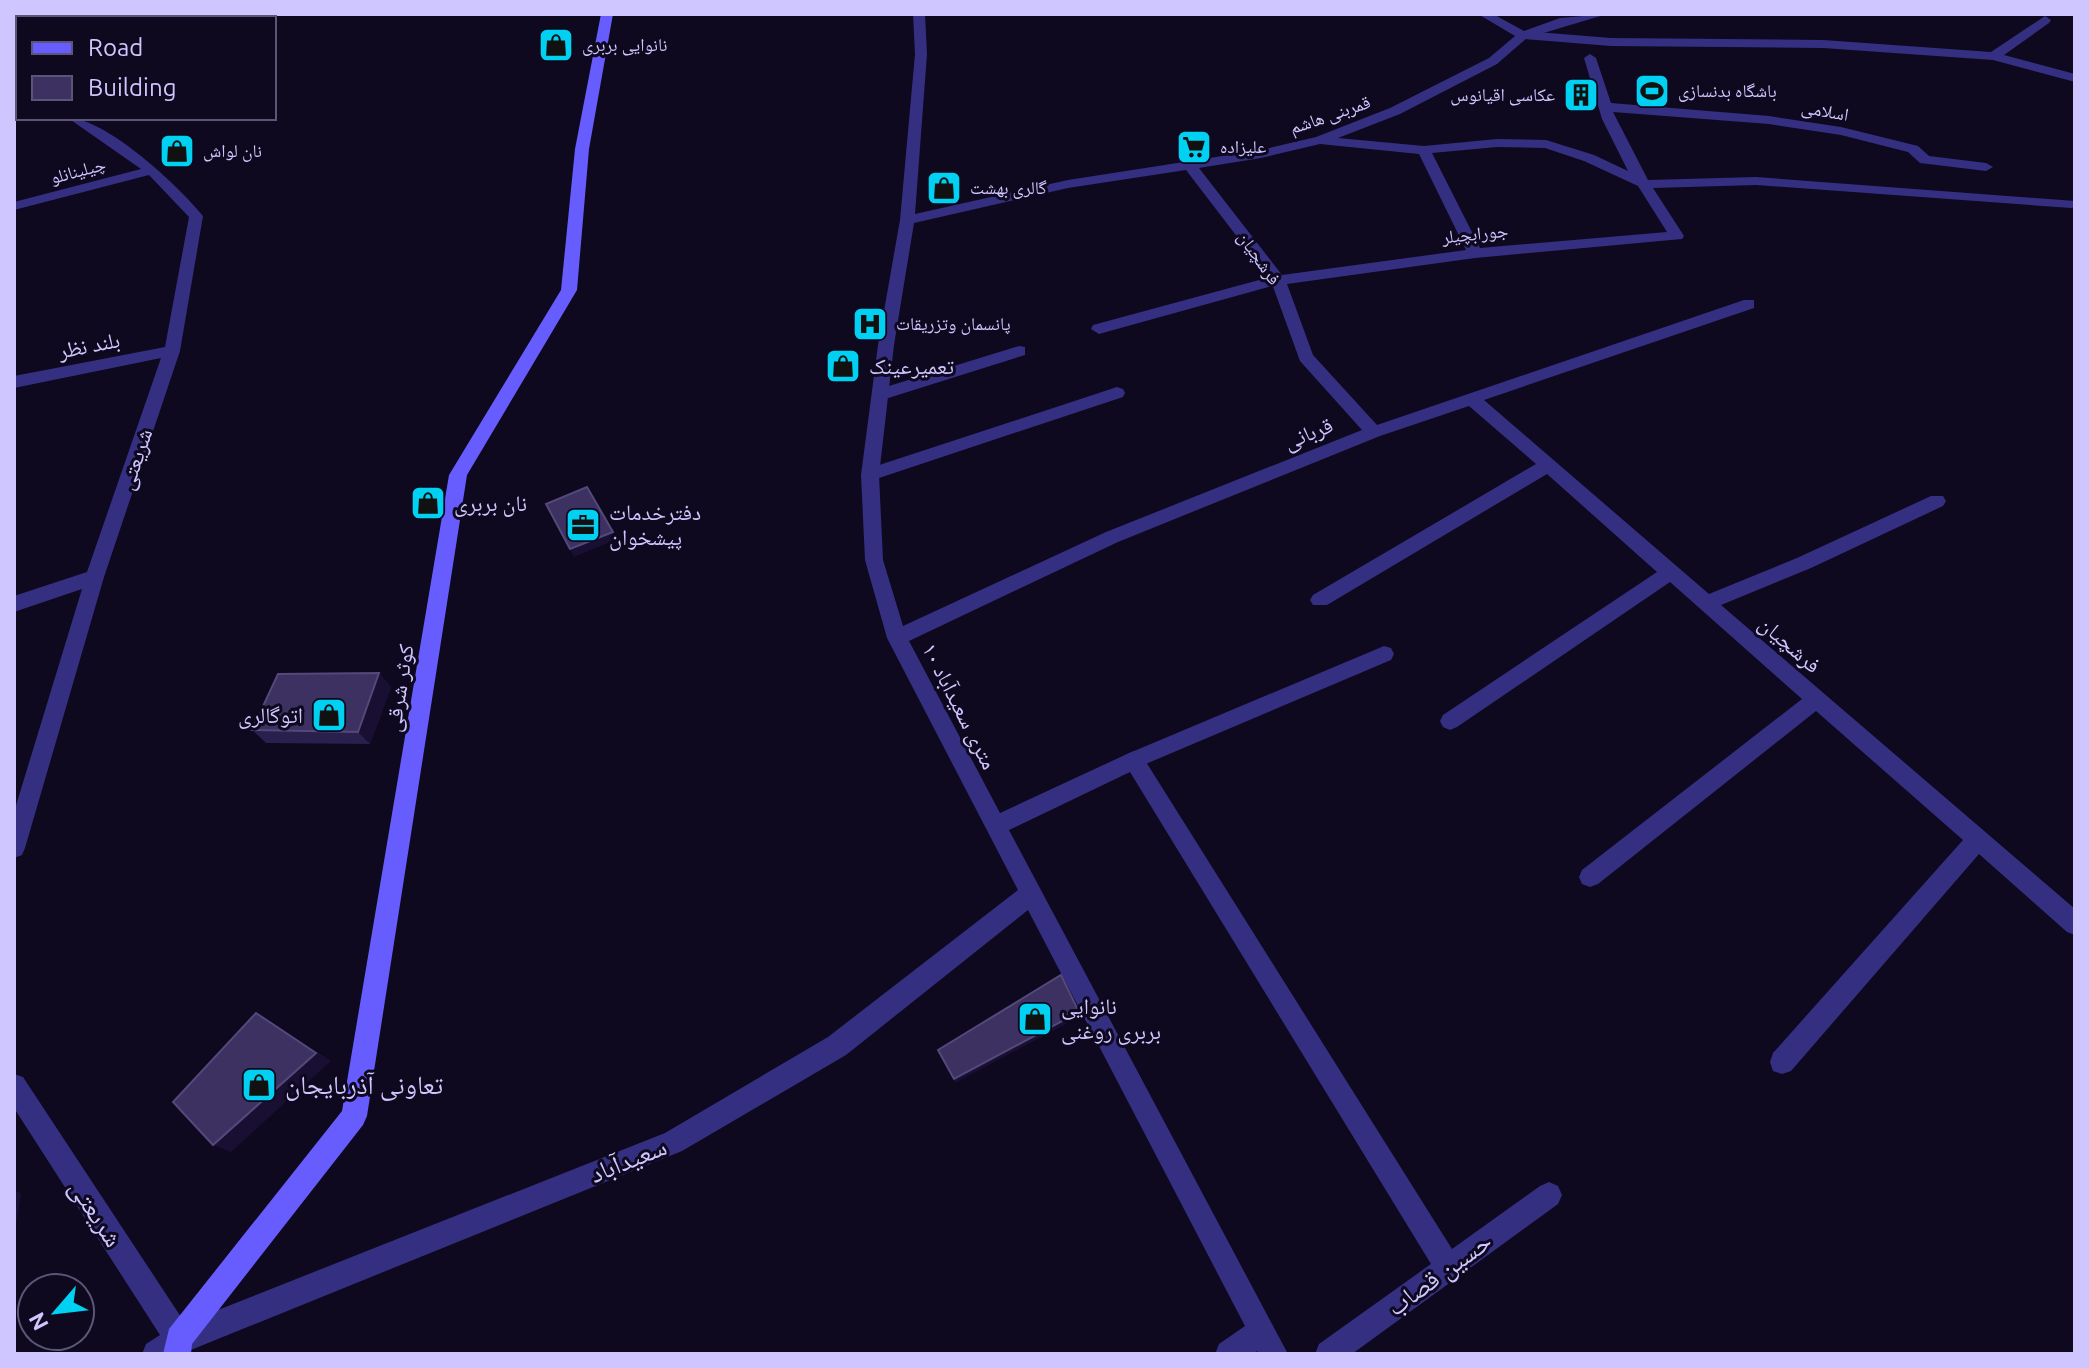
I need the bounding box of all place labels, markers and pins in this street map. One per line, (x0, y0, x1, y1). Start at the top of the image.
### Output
shop icon: نانوایی بربری (537, 26, 575, 64)
place label: نانوایی بربری (582, 34, 667, 56)
sports icon: باشگاه بدنسازی (1633, 72, 1671, 110)
building icon: عکاسی اقیانوس (1562, 76, 1600, 114)
place label: باشگاه بدنسازی (1678, 80, 1777, 102)
place label: عکاسی اقیانوس (1450, 84, 1555, 106)
supermarket icon: علیزاده (1175, 128, 1213, 166)
shop icon: نان لواش (158, 132, 196, 170)
place label: علیزاده (1220, 136, 1266, 157)
place label: نان لواش (203, 140, 262, 162)
shop icon: گالری بهشت (925, 169, 963, 207)
place label: گالری بهشت (970, 177, 1047, 199)
hospital icon: پانسمان وتزریقات (851, 305, 889, 343)
place label: پانسمان وتزریقات (896, 313, 1011, 335)
shop icon: تعمیرعینک (824, 347, 862, 385)
place label: تعمیرعینک (869, 353, 955, 379)
shop icon: نان بربری (409, 484, 447, 522)
place label: نان بربری (454, 490, 527, 517)
place label: دفترخدمات پیشخوان (609, 499, 701, 551)
office icon: دفترخدمات پیشخوان (564, 506, 602, 544)
shop icon: اتوگالری (310, 696, 348, 734)
place label: اتوگالری (238, 702, 303, 729)
place label: نانوایی بربری روغنی (1061, 993, 1161, 1045)
shop icon: نانوایی بربری روغنی (1016, 1000, 1054, 1038)
shop icon: تعاونی آذربایجان (240, 1066, 278, 1104)
place label: تعاونی آذربایجان (285, 1070, 444, 1101)

